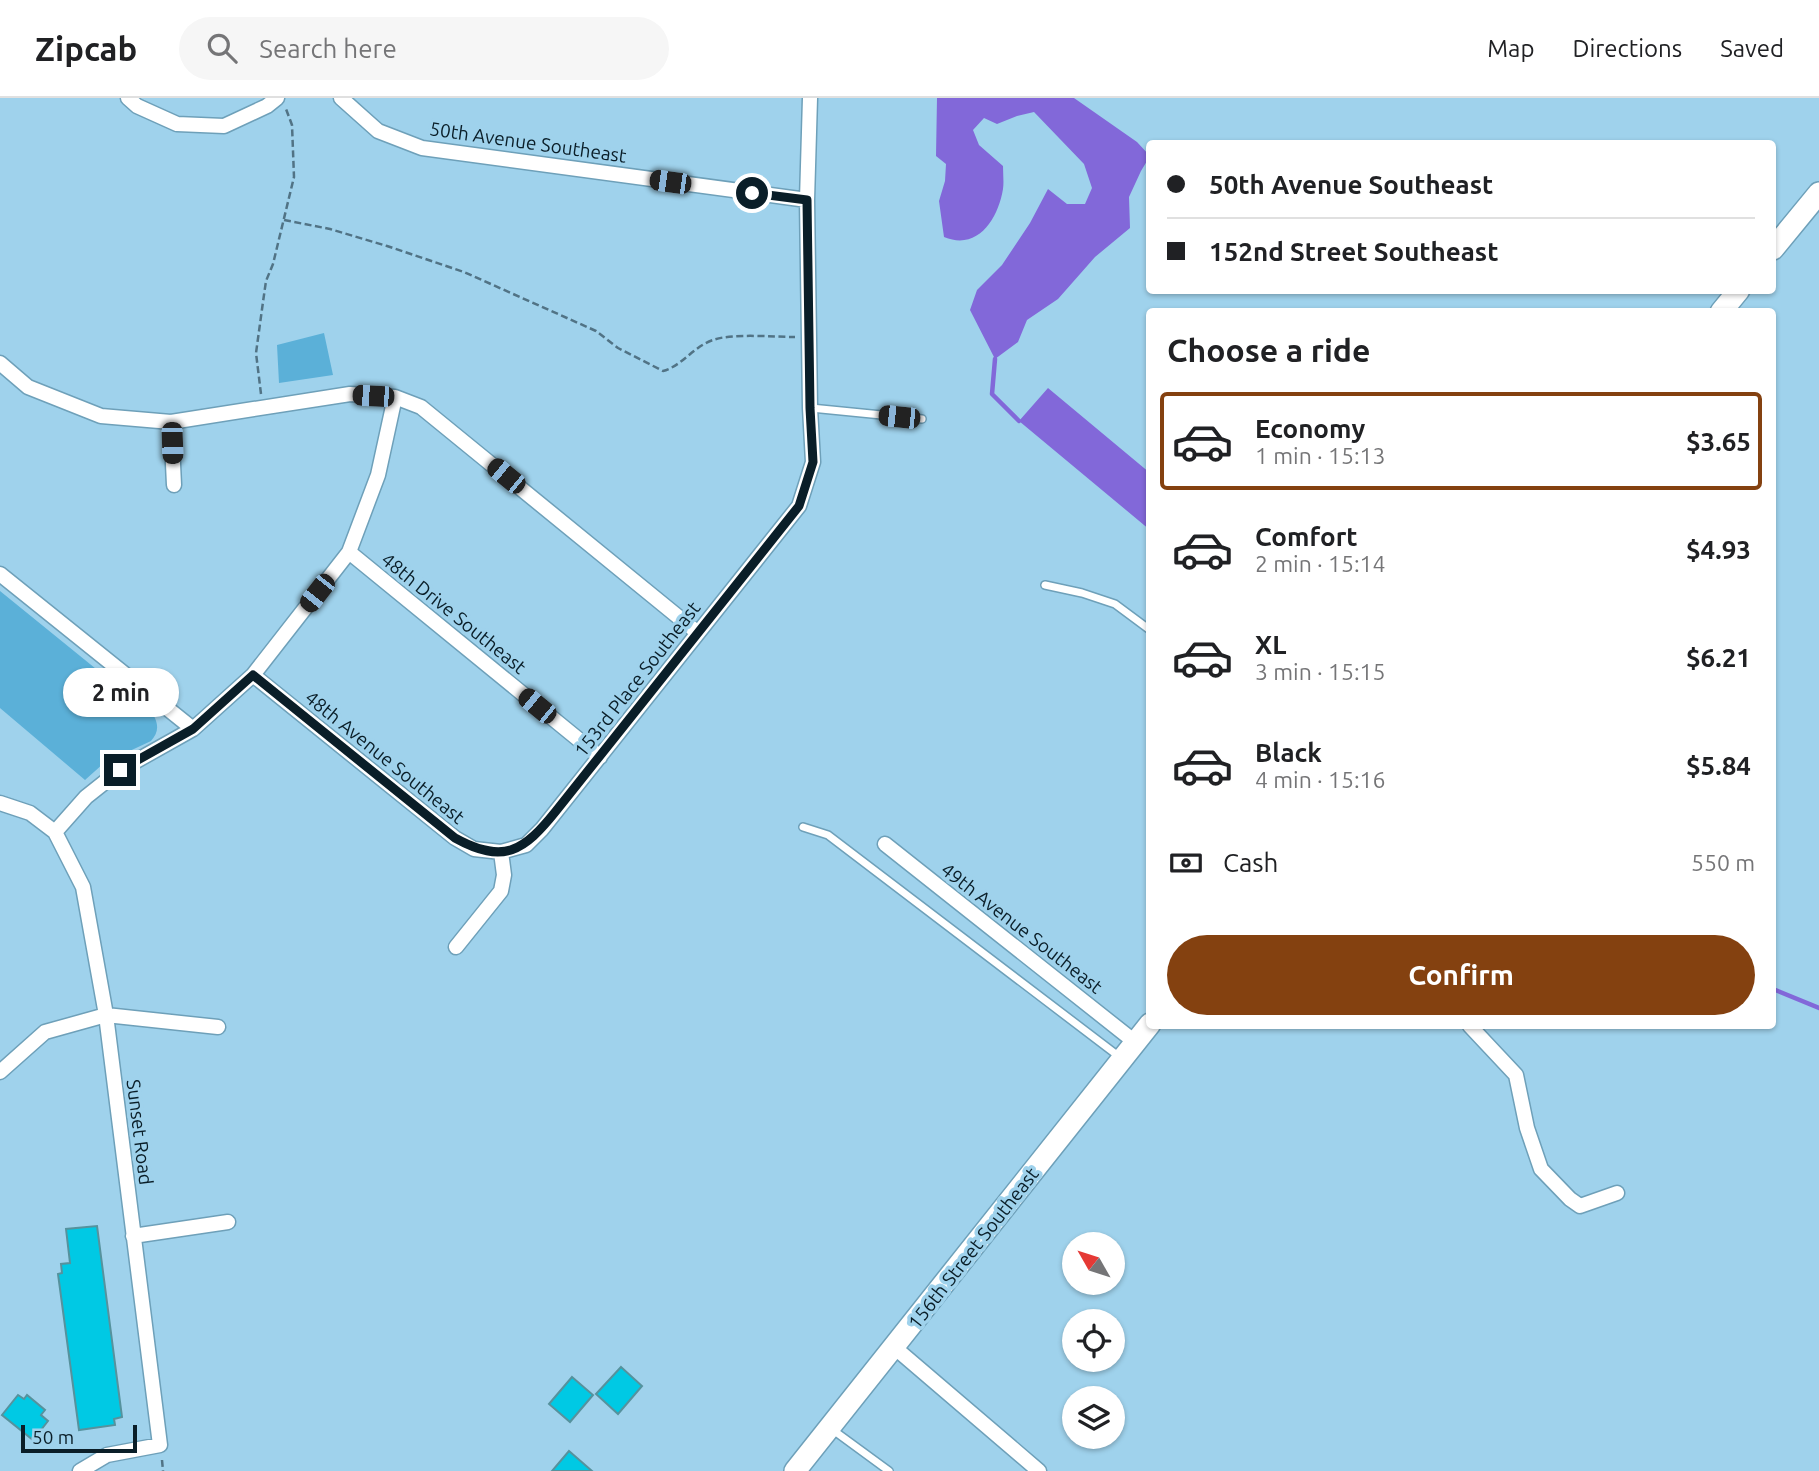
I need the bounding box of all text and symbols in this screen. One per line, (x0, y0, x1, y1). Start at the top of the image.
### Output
search box (179, 17, 669, 80)
icon: search (203, 29, 241, 67)
text: Zipcab (35, 30, 137, 67)
text: Search here (259, 34, 397, 63)
text: Map (1487, 35, 1534, 62)
text: Directions (1572, 35, 1682, 62)
text: Saved (1720, 35, 1784, 62)
street label: 50th Avenue Southeast (428, 117, 628, 167)
car (648, 169, 693, 195)
text: 50th Avenue Southeast (1209, 170, 1493, 199)
route start (736, 177, 768, 209)
text: 152nd Street Southeast (1209, 237, 1498, 266)
text: Choose a ride (1167, 332, 1370, 368)
car (352, 384, 395, 408)
car (878, 404, 921, 430)
icon: car (1171, 410, 1234, 473)
text: Economy (1255, 414, 1365, 443)
car (161, 422, 184, 464)
text: $3.65 (1686, 427, 1751, 456)
text: 1 min · 15:13 (1255, 443, 1386, 468)
car (484, 455, 529, 497)
icon: car (1171, 518, 1234, 581)
text: Comfort (1255, 522, 1358, 551)
text: $4.93 (1686, 535, 1751, 564)
street label: 48th Drive Southeast (377, 548, 531, 678)
text: 2 min · 15:14 (1255, 551, 1386, 576)
car (296, 570, 339, 616)
street label: 153rd Place Southeast (570, 597, 705, 761)
icon: car (1171, 626, 1234, 689)
text: XL (1255, 630, 1286, 659)
text: $6.21 (1686, 643, 1751, 672)
text: 3 min · 15:15 (1255, 659, 1386, 684)
callout: 2 min (62, 668, 178, 718)
text: 2 min (92, 680, 150, 705)
car (515, 685, 560, 727)
street label: 48th Avenue Southeast (301, 686, 470, 828)
icon: car (1171, 734, 1234, 797)
text: Black (1255, 738, 1322, 767)
text: $5.84 (1686, 751, 1751, 780)
route end (104, 754, 136, 786)
text: 4 min · 15:16 (1255, 767, 1386, 792)
icon: cash (1167, 844, 1205, 882)
text: Cash (1223, 848, 1278, 877)
text: 550 m (1691, 850, 1755, 875)
street label: 49th Avenue Southeast (937, 858, 1107, 998)
button: Confirm (1167, 935, 1755, 1015)
street label: Sunset Road (123, 1078, 157, 1186)
street label: 156th Street Southeast (903, 1163, 1043, 1333)
north arrow (1062, 1232, 1125, 1295)
map controls (1062, 1232, 1125, 1449)
button: locate (1062, 1309, 1125, 1372)
button: layers (1062, 1386, 1125, 1449)
scale bar (21, 1422, 136, 1454)
text: 50 m (32, 1426, 74, 1448)

